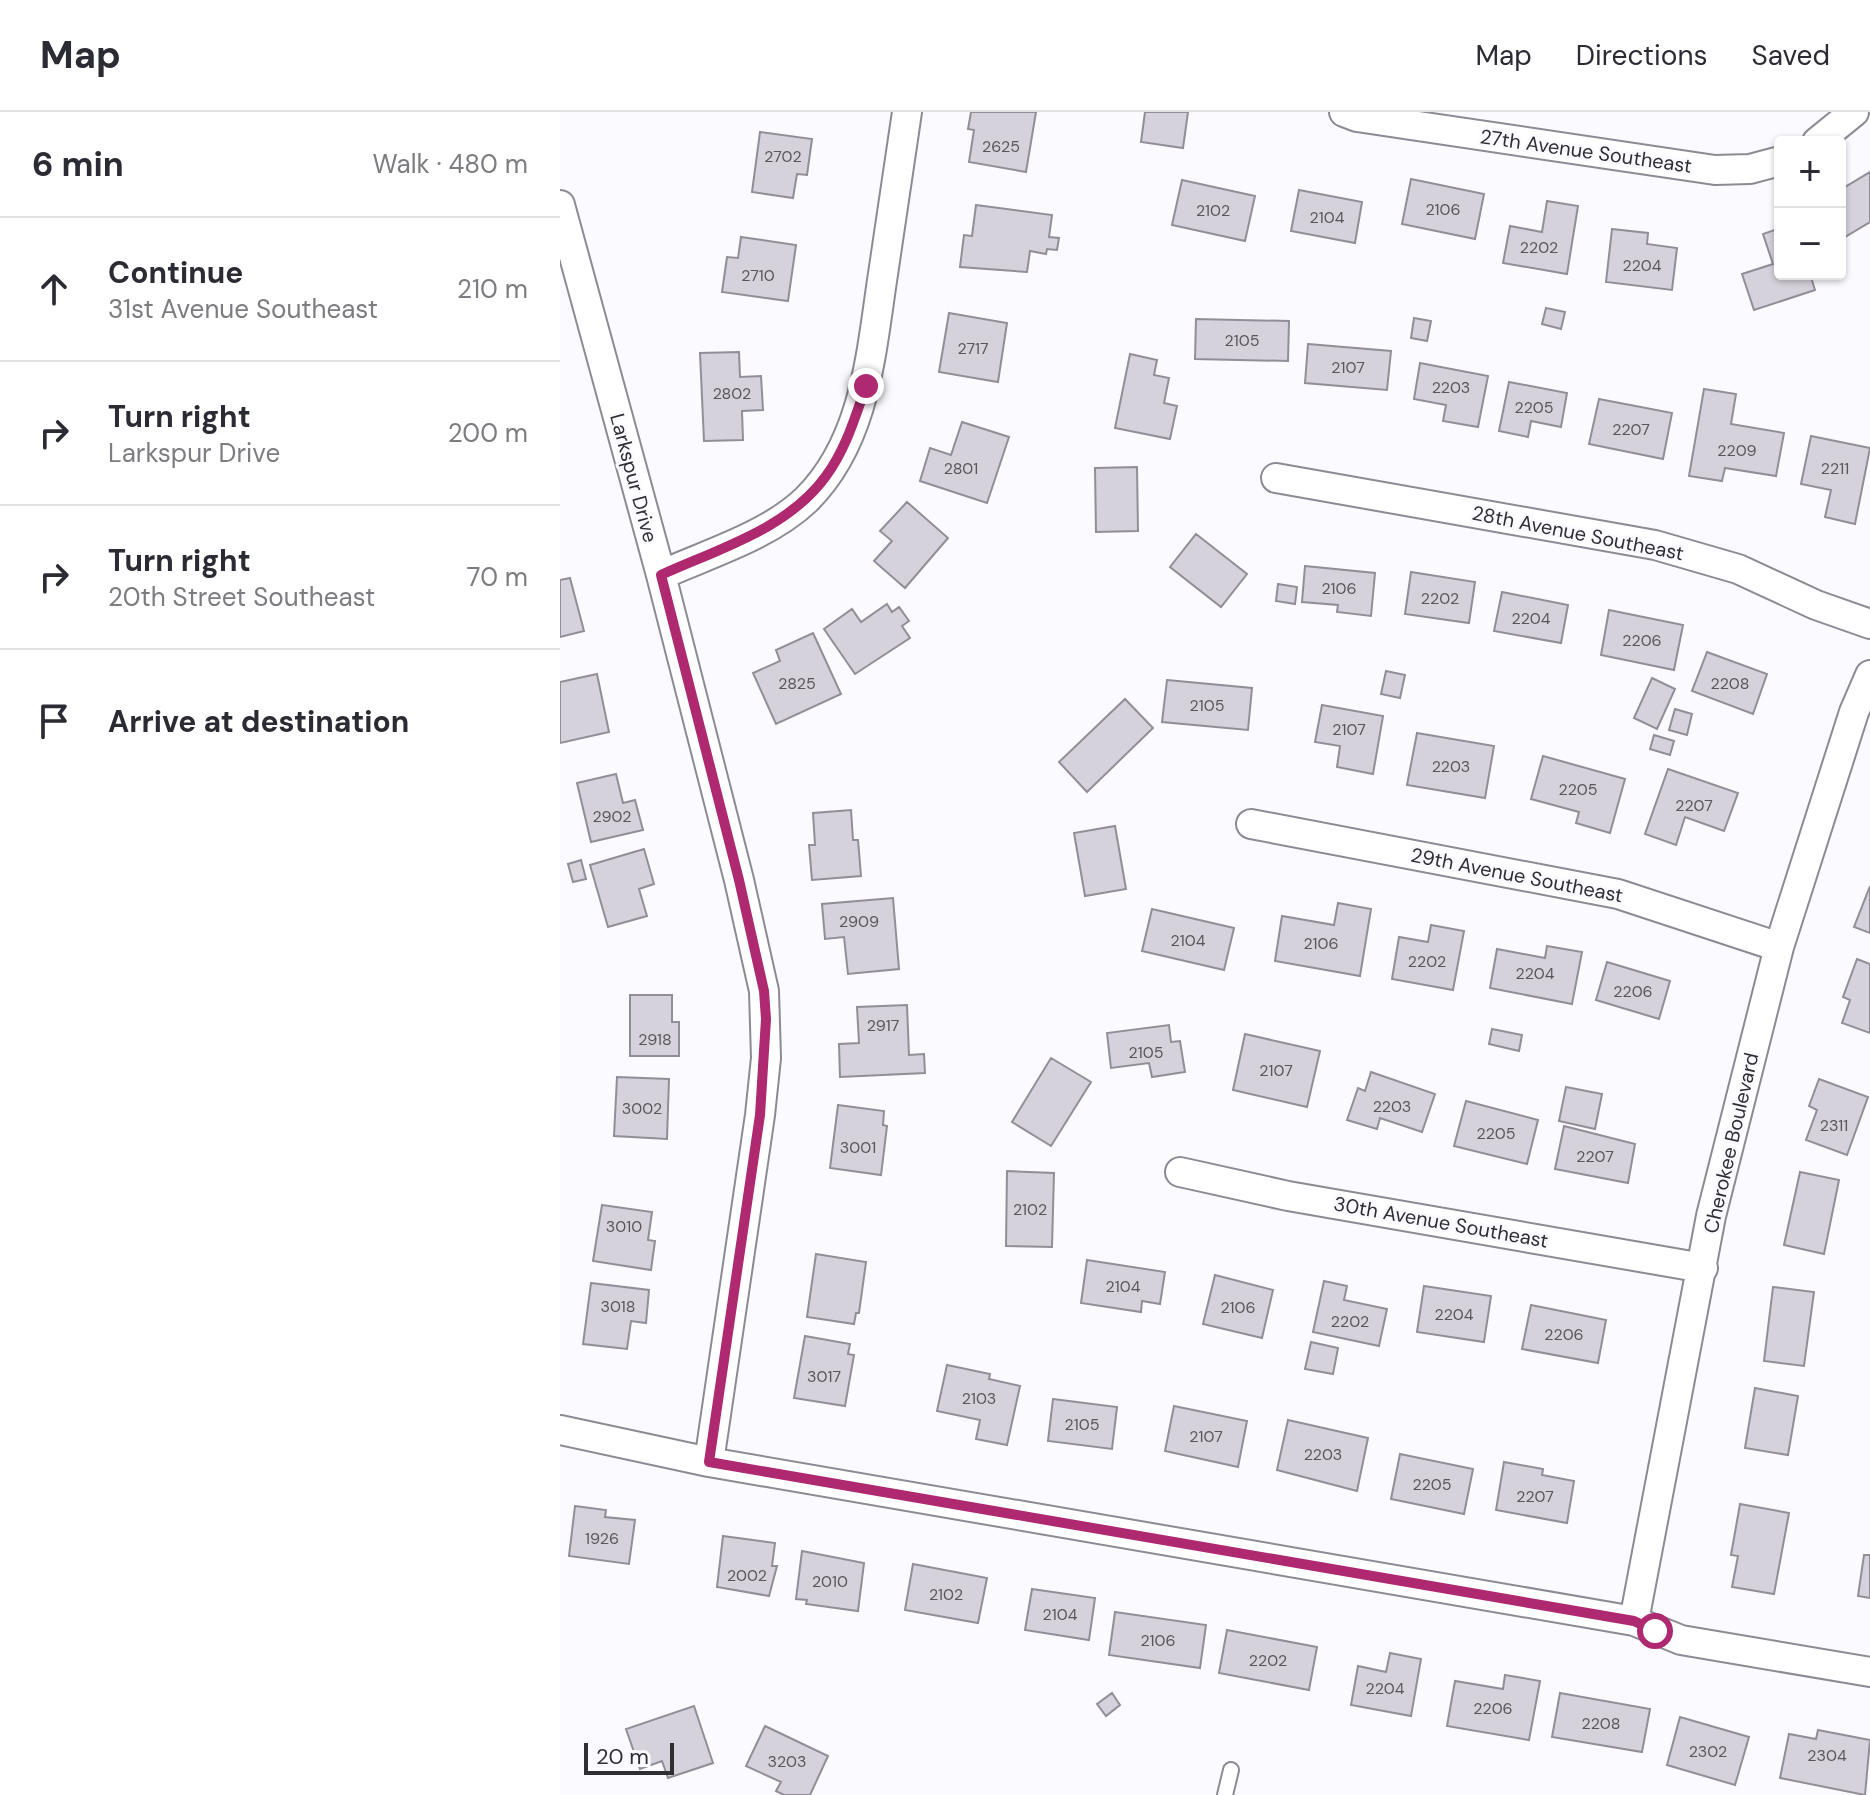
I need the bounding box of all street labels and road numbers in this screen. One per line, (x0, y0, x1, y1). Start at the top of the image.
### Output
street label: 27th Avenue Southeast (1478, 123, 1694, 179)
street label: Larkspur Drive (604, 411, 664, 545)
street label: 28th Avenue Southeast (1470, 500, 1686, 566)
street label: 29th Avenue Southeast (1409, 842, 1626, 908)
street label: Cherokee Boulevard (1698, 1050, 1764, 1236)
street label: 30th Avenue Southeast (1332, 1190, 1550, 1254)

